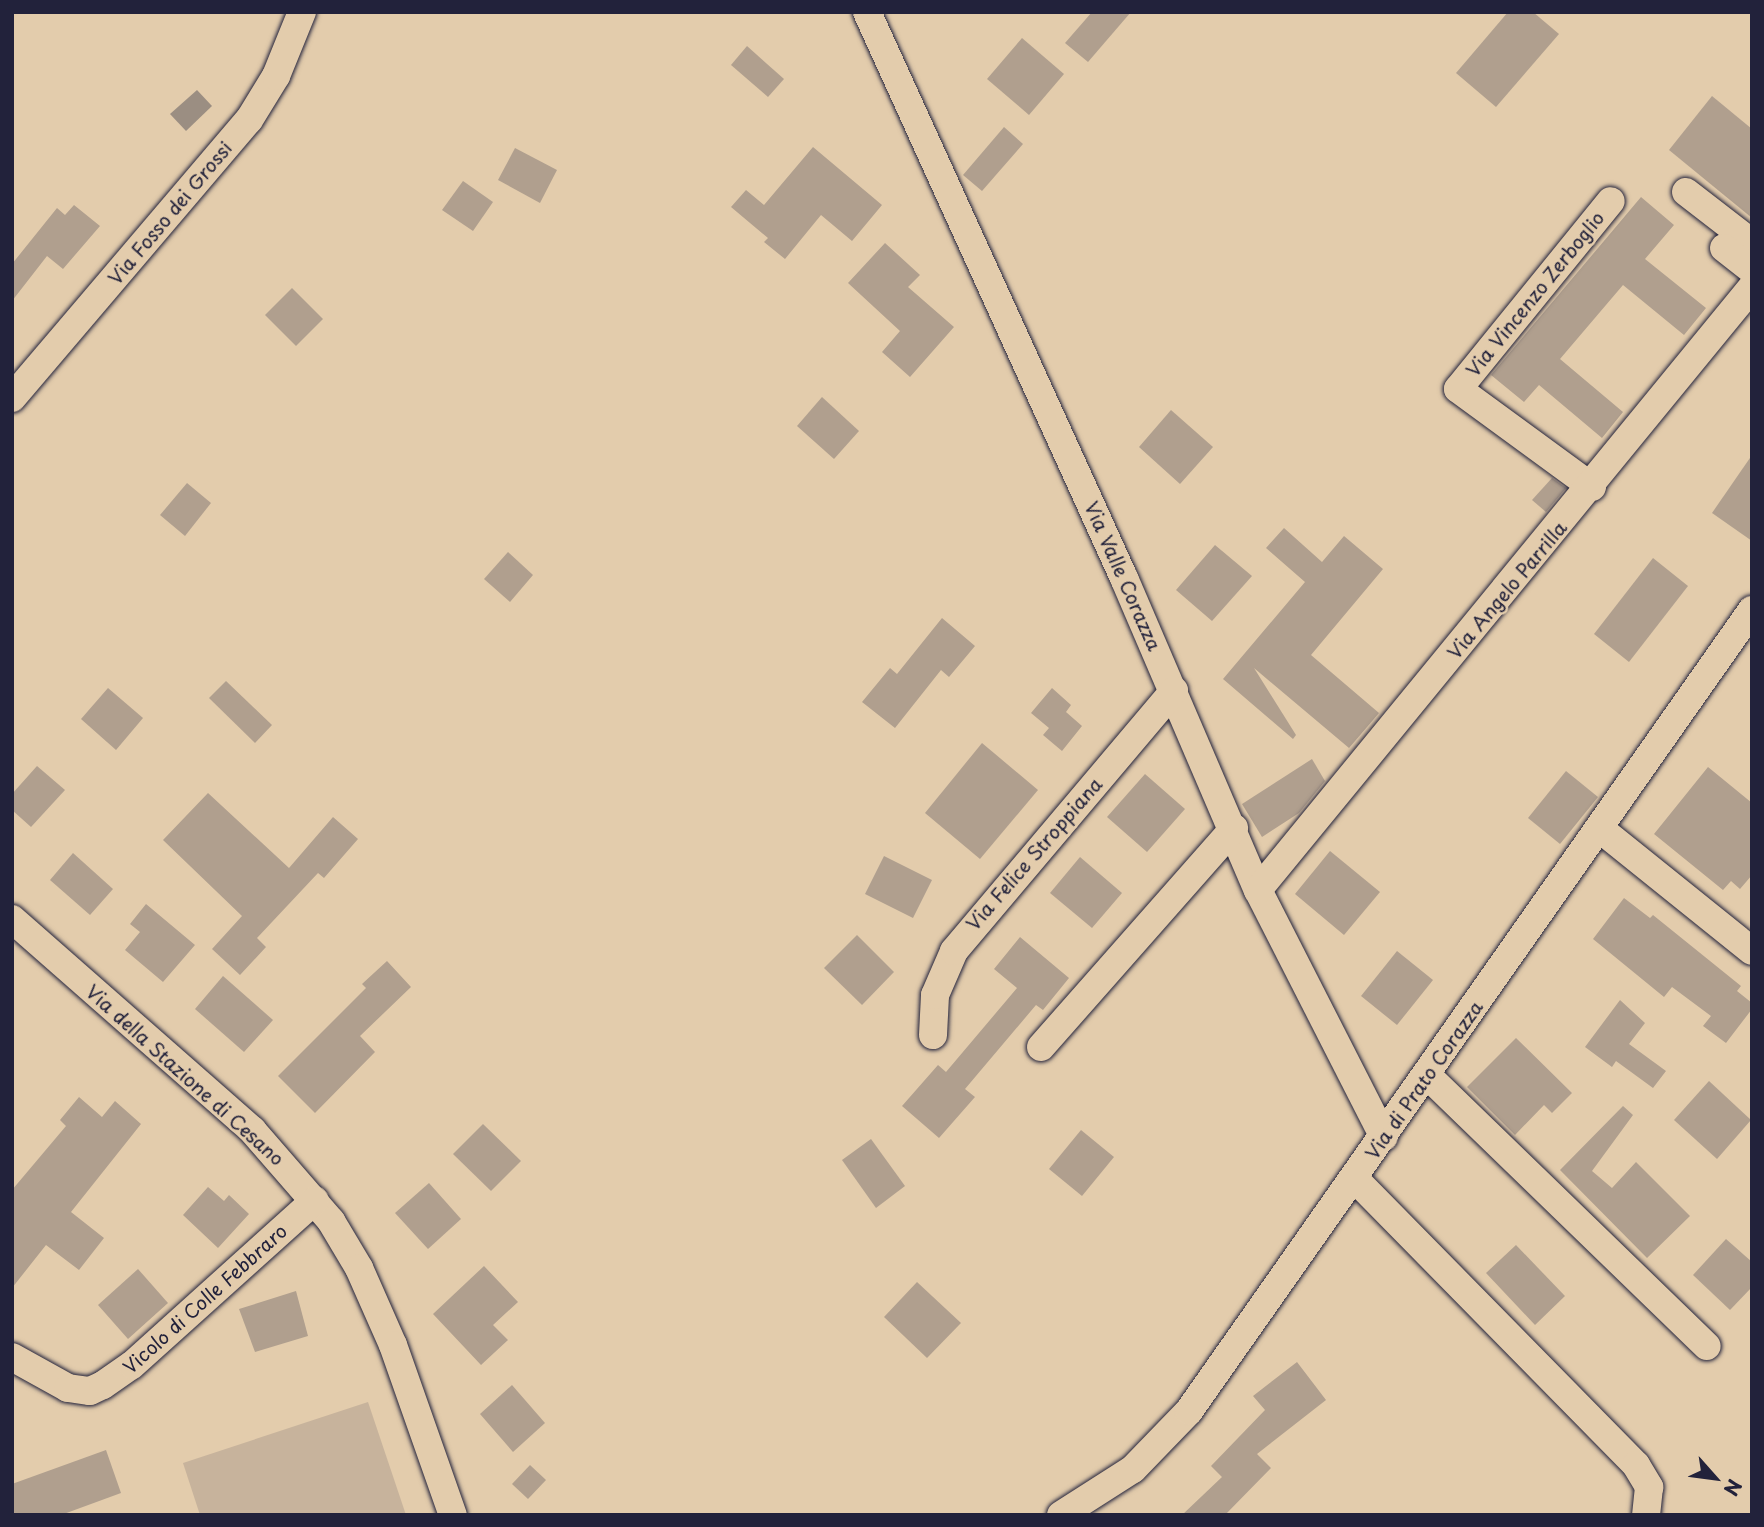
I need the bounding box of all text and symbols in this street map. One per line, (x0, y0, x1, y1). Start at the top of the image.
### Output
street label: Via Fosso dei Grossi (103, 137, 237, 289)
street label: Via Vincenzo Zerboglio (1461, 207, 1609, 381)
street label: Via Valle Corazza (1080, 498, 1166, 654)
street label: Via Angelo Parrilla (1443, 517, 1571, 663)
street label: Via Felice Stroppiana (962, 773, 1106, 935)
street label: Via della Stazione di Cesano (81, 980, 289, 1170)
street label: Via di Prato Corazza (1360, 996, 1488, 1164)
street label: Vicolo di Colle Febbraro (118, 1219, 292, 1379)
north arrow (1680, 1443, 1750, 1513)
text: N (1718, 1475, 1749, 1501)

